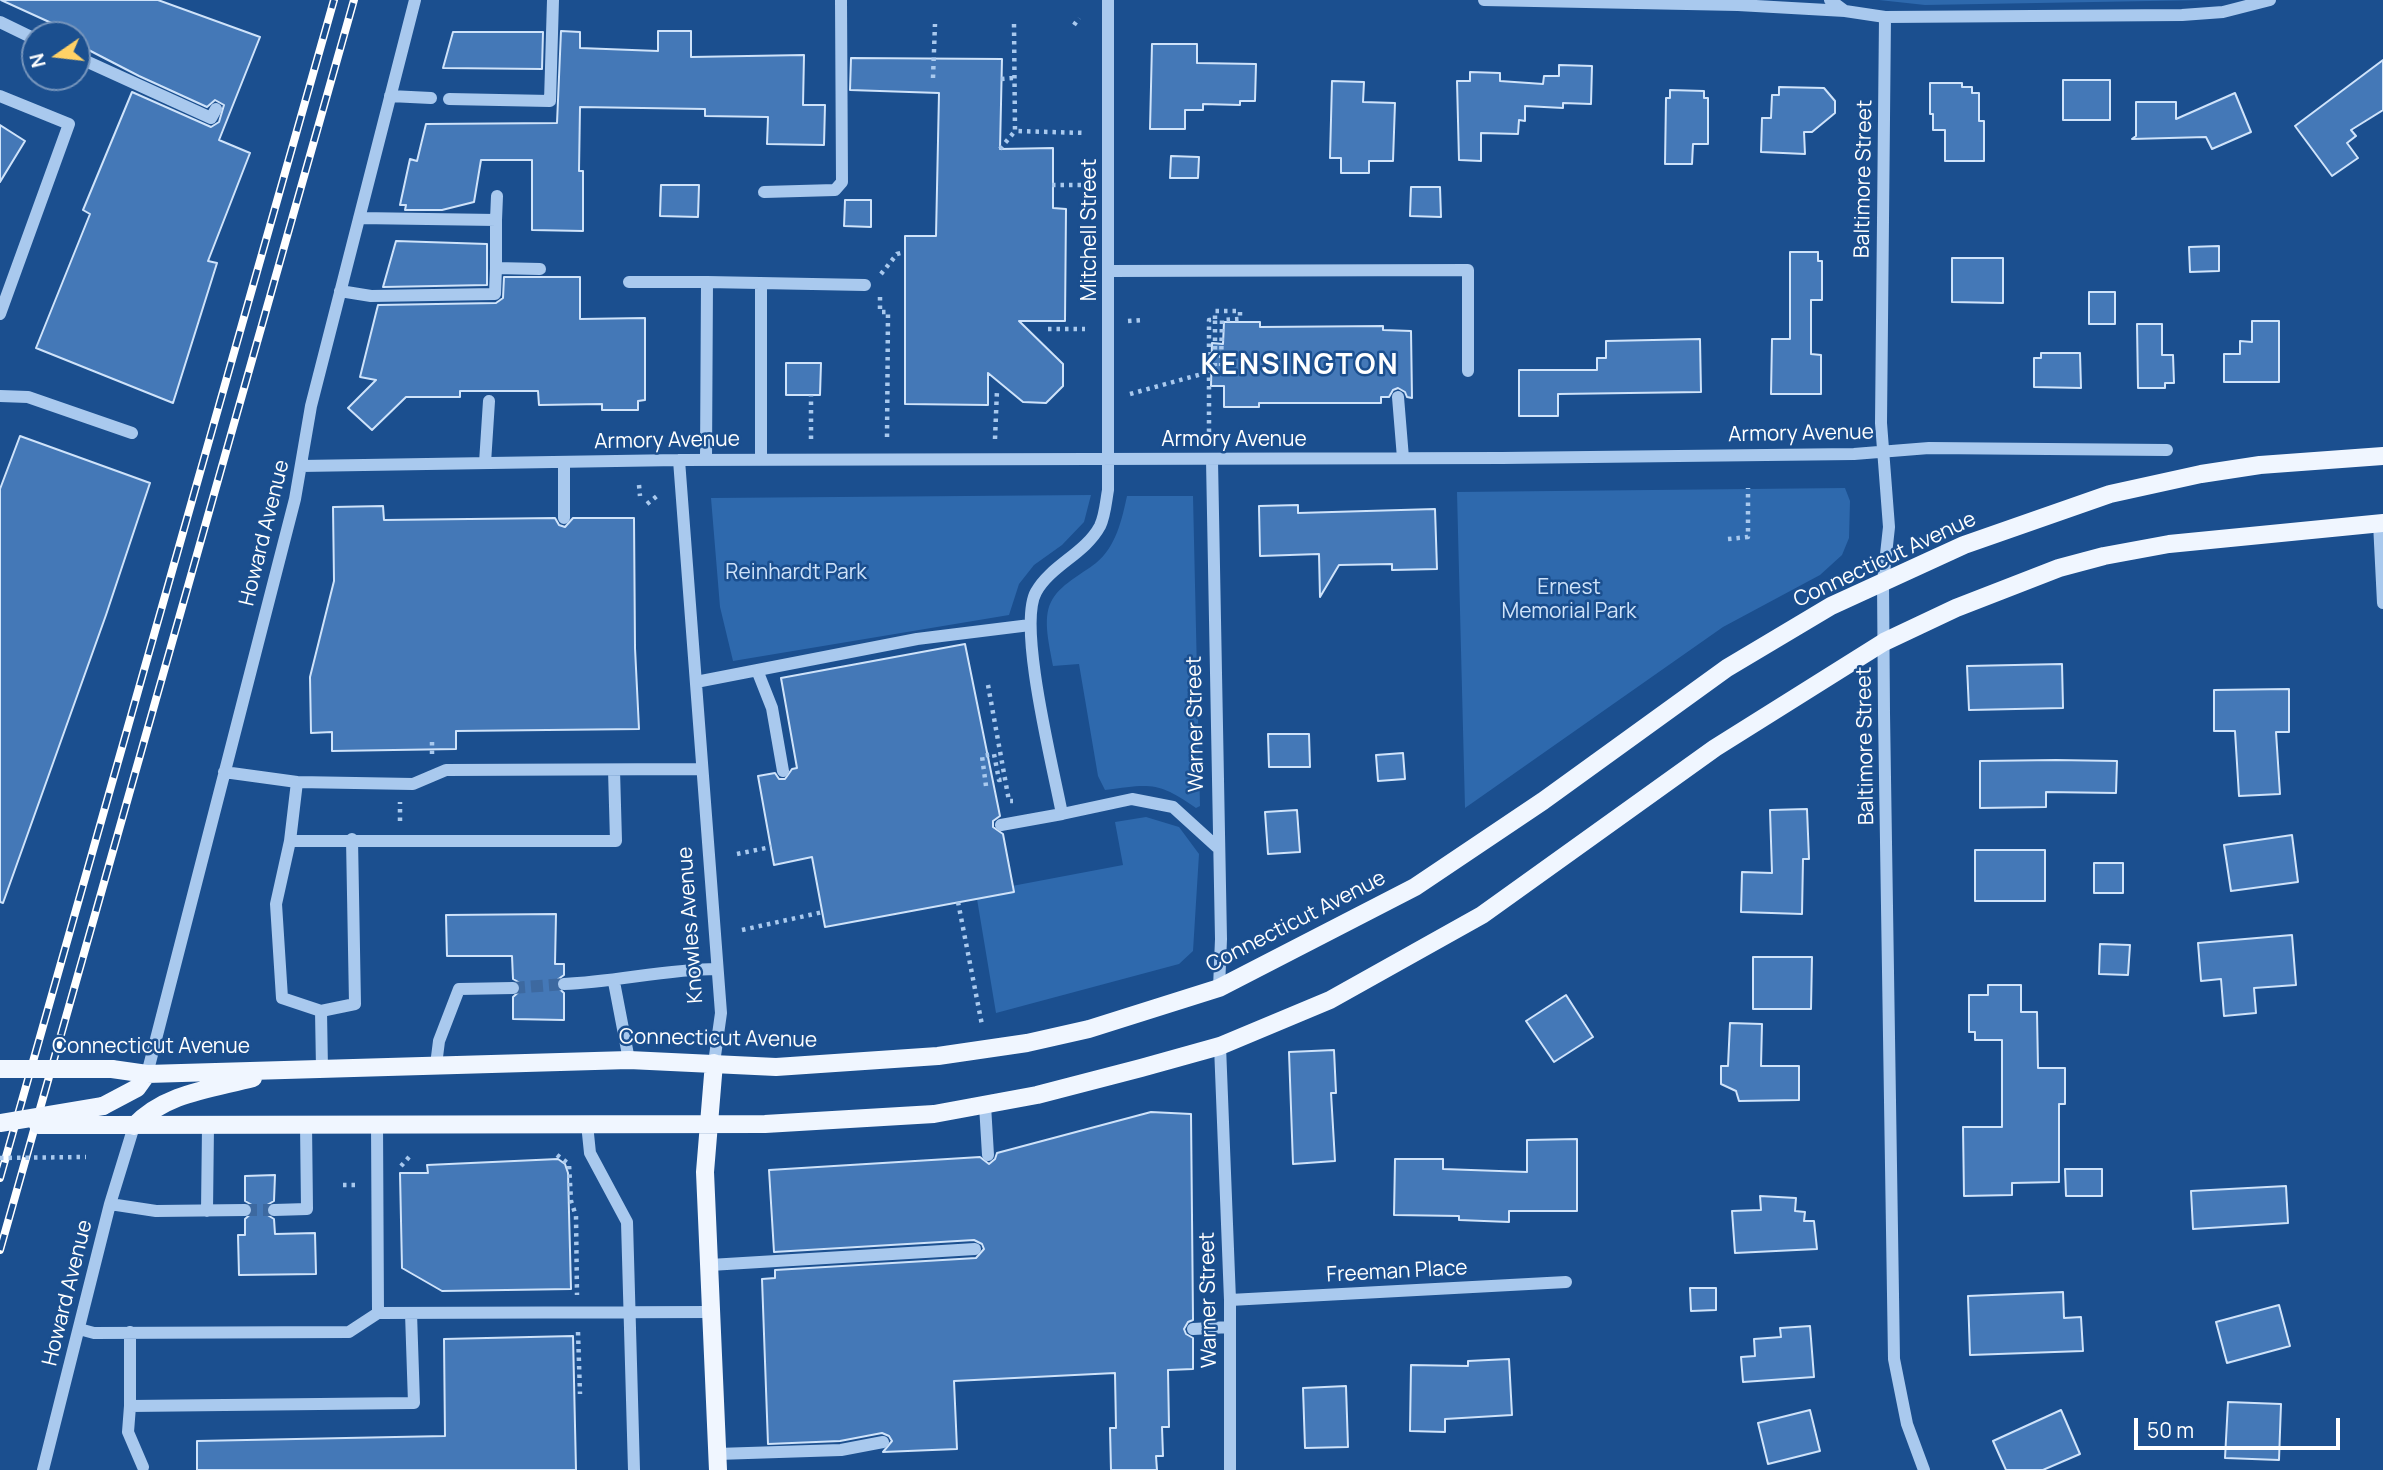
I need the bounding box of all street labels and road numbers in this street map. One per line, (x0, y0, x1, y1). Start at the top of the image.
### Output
street label: Baltimore Street (1850, 100, 1878, 258)
street label: Mitchell Street (1077, 159, 1103, 301)
street label: Armory Avenue (1728, 420, 1874, 448)
street label: Armory Avenue (594, 427, 740, 455)
street label: Armory Avenue (1161, 427, 1307, 453)
street label: Howard Avenue (235, 457, 295, 609)
street label: Connecticut Avenue (1790, 507, 1980, 613)
street label: Warner Street (1182, 656, 1210, 792)
street label: Baltimore Street (1852, 667, 1880, 825)
street label: Knowles Avenue (673, 846, 709, 1004)
street label: Connecticut Avenue (1202, 866, 1390, 978)
street label: Connecticut Avenue (619, 1025, 817, 1053)
street label: Connecticut Avenue (52, 1034, 250, 1060)
street label: Howard Avenue (38, 1217, 98, 1369)
street label: Warner Street (1195, 1232, 1223, 1368)
street label: Freeman Place (1326, 1256, 1468, 1288)

